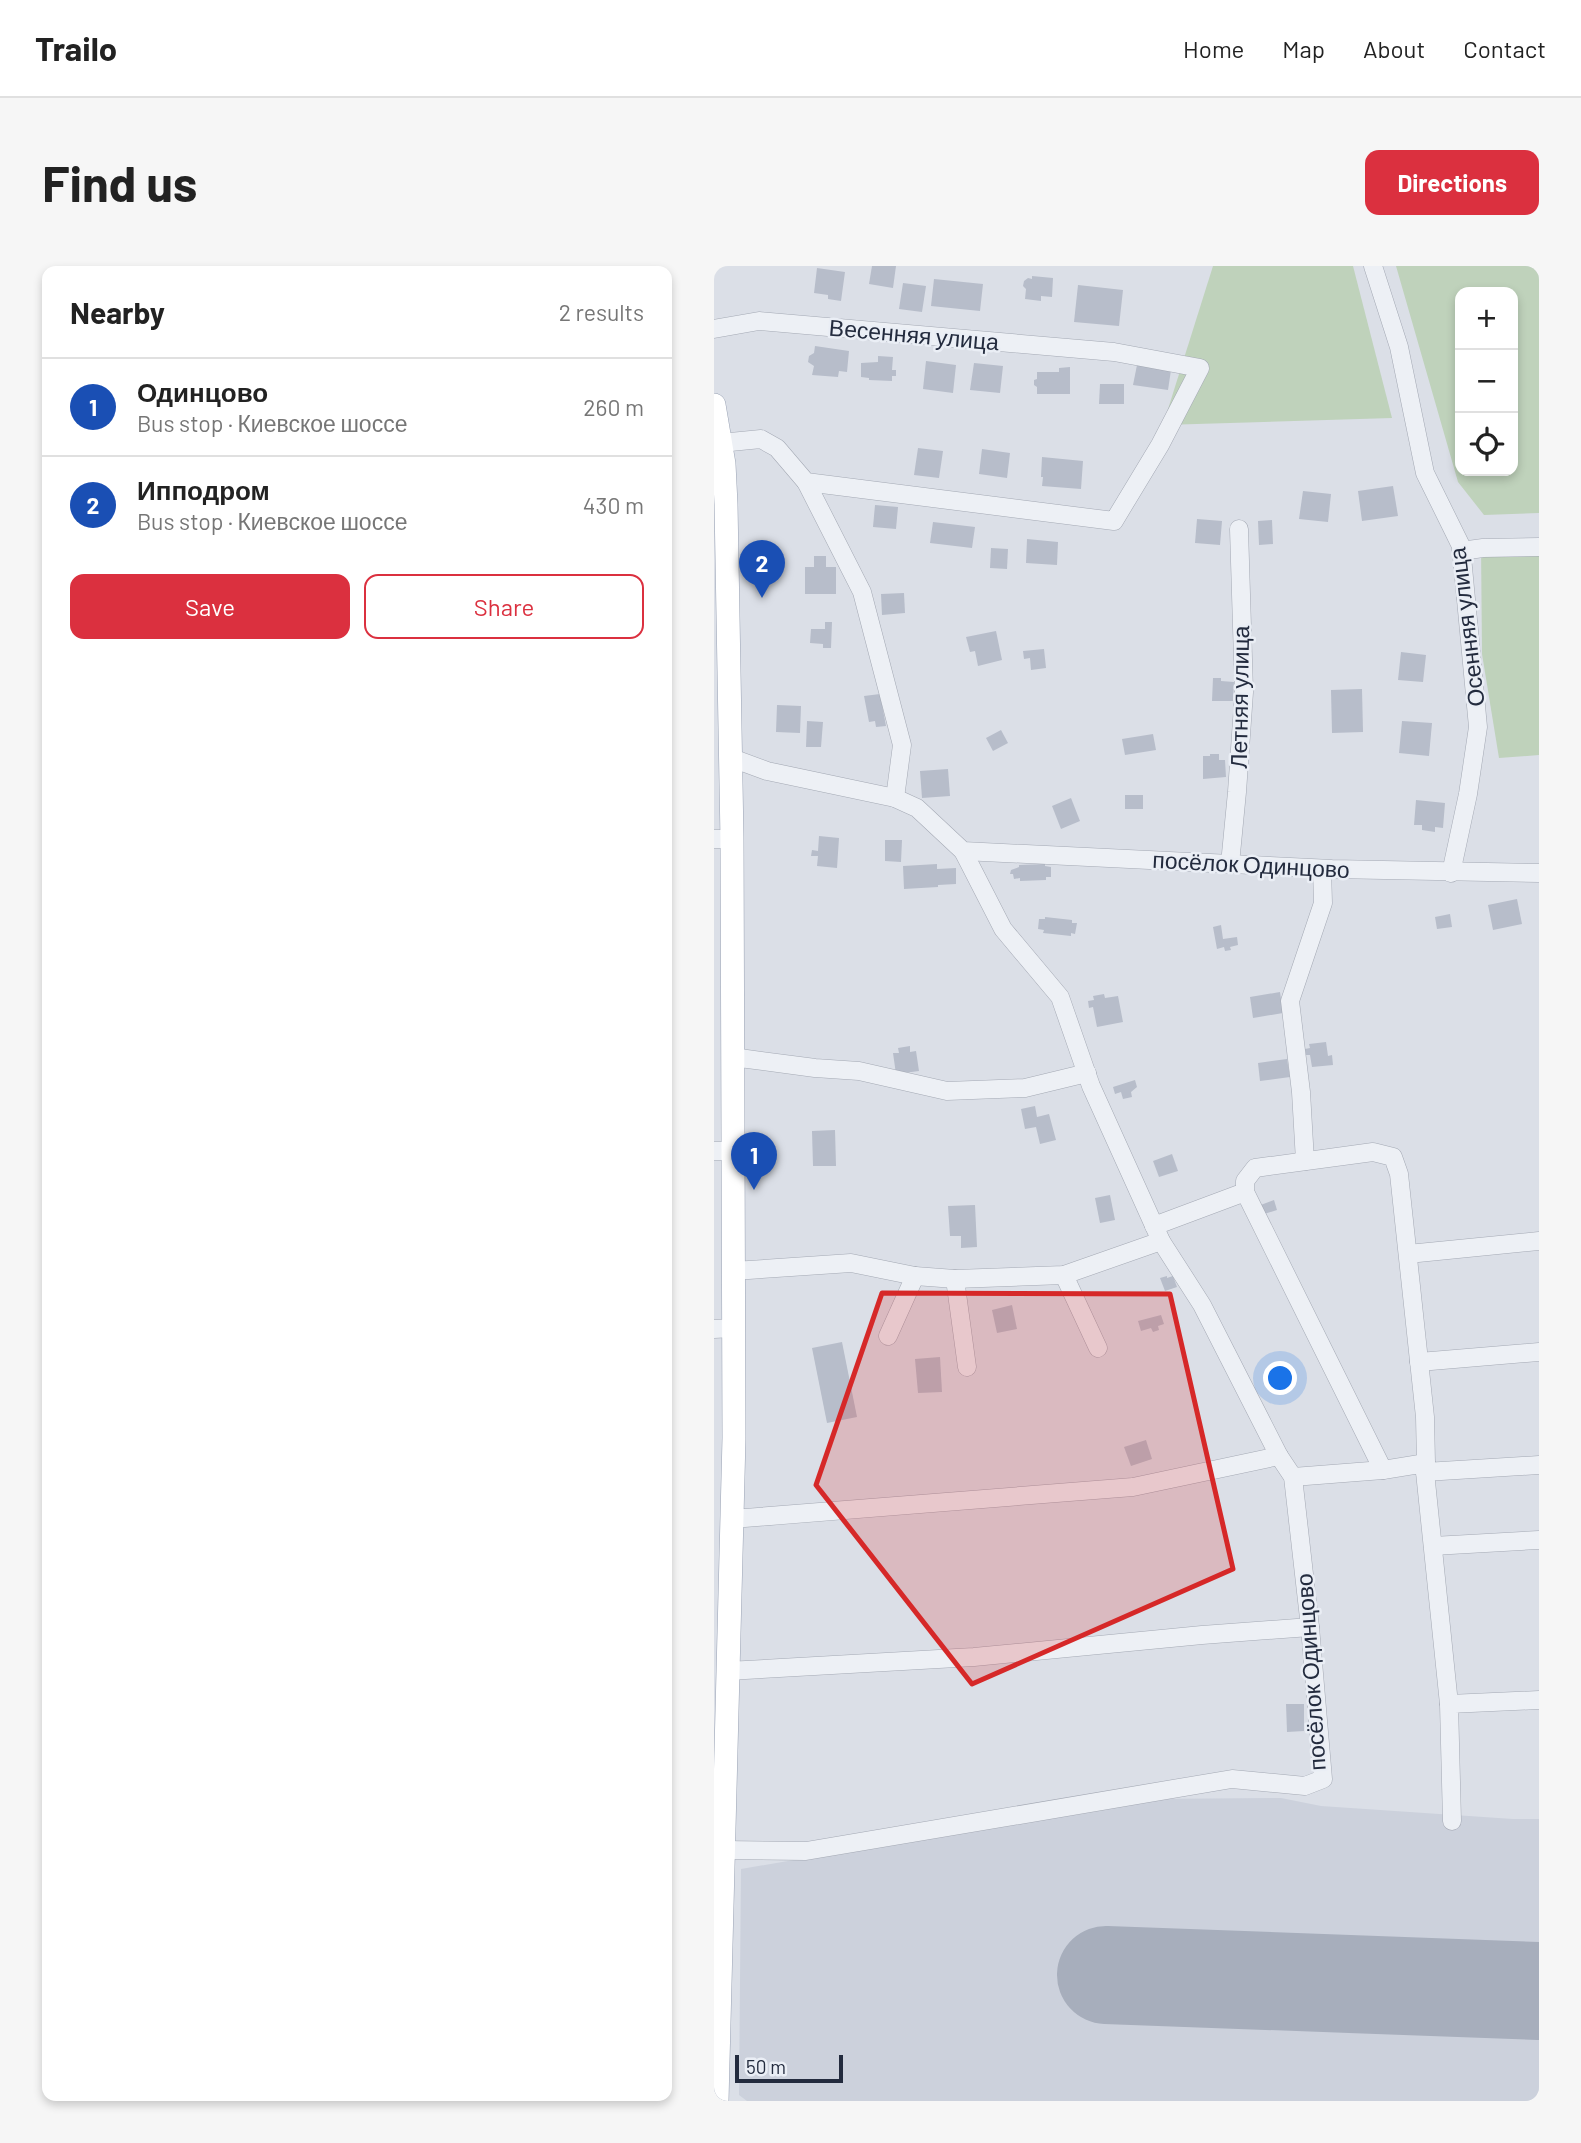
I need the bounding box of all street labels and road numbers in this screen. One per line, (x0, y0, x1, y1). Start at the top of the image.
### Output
street label: Весенняя улица (828, 313, 1000, 355)
street label: Осенняя улица (1442, 546, 1490, 708)
street label: Летняя улица (1224, 625, 1254, 769)
street label: посёлок Одинцово (1152, 845, 1350, 883)
street label: посёлок Одинцово (1289, 1573, 1331, 1772)

